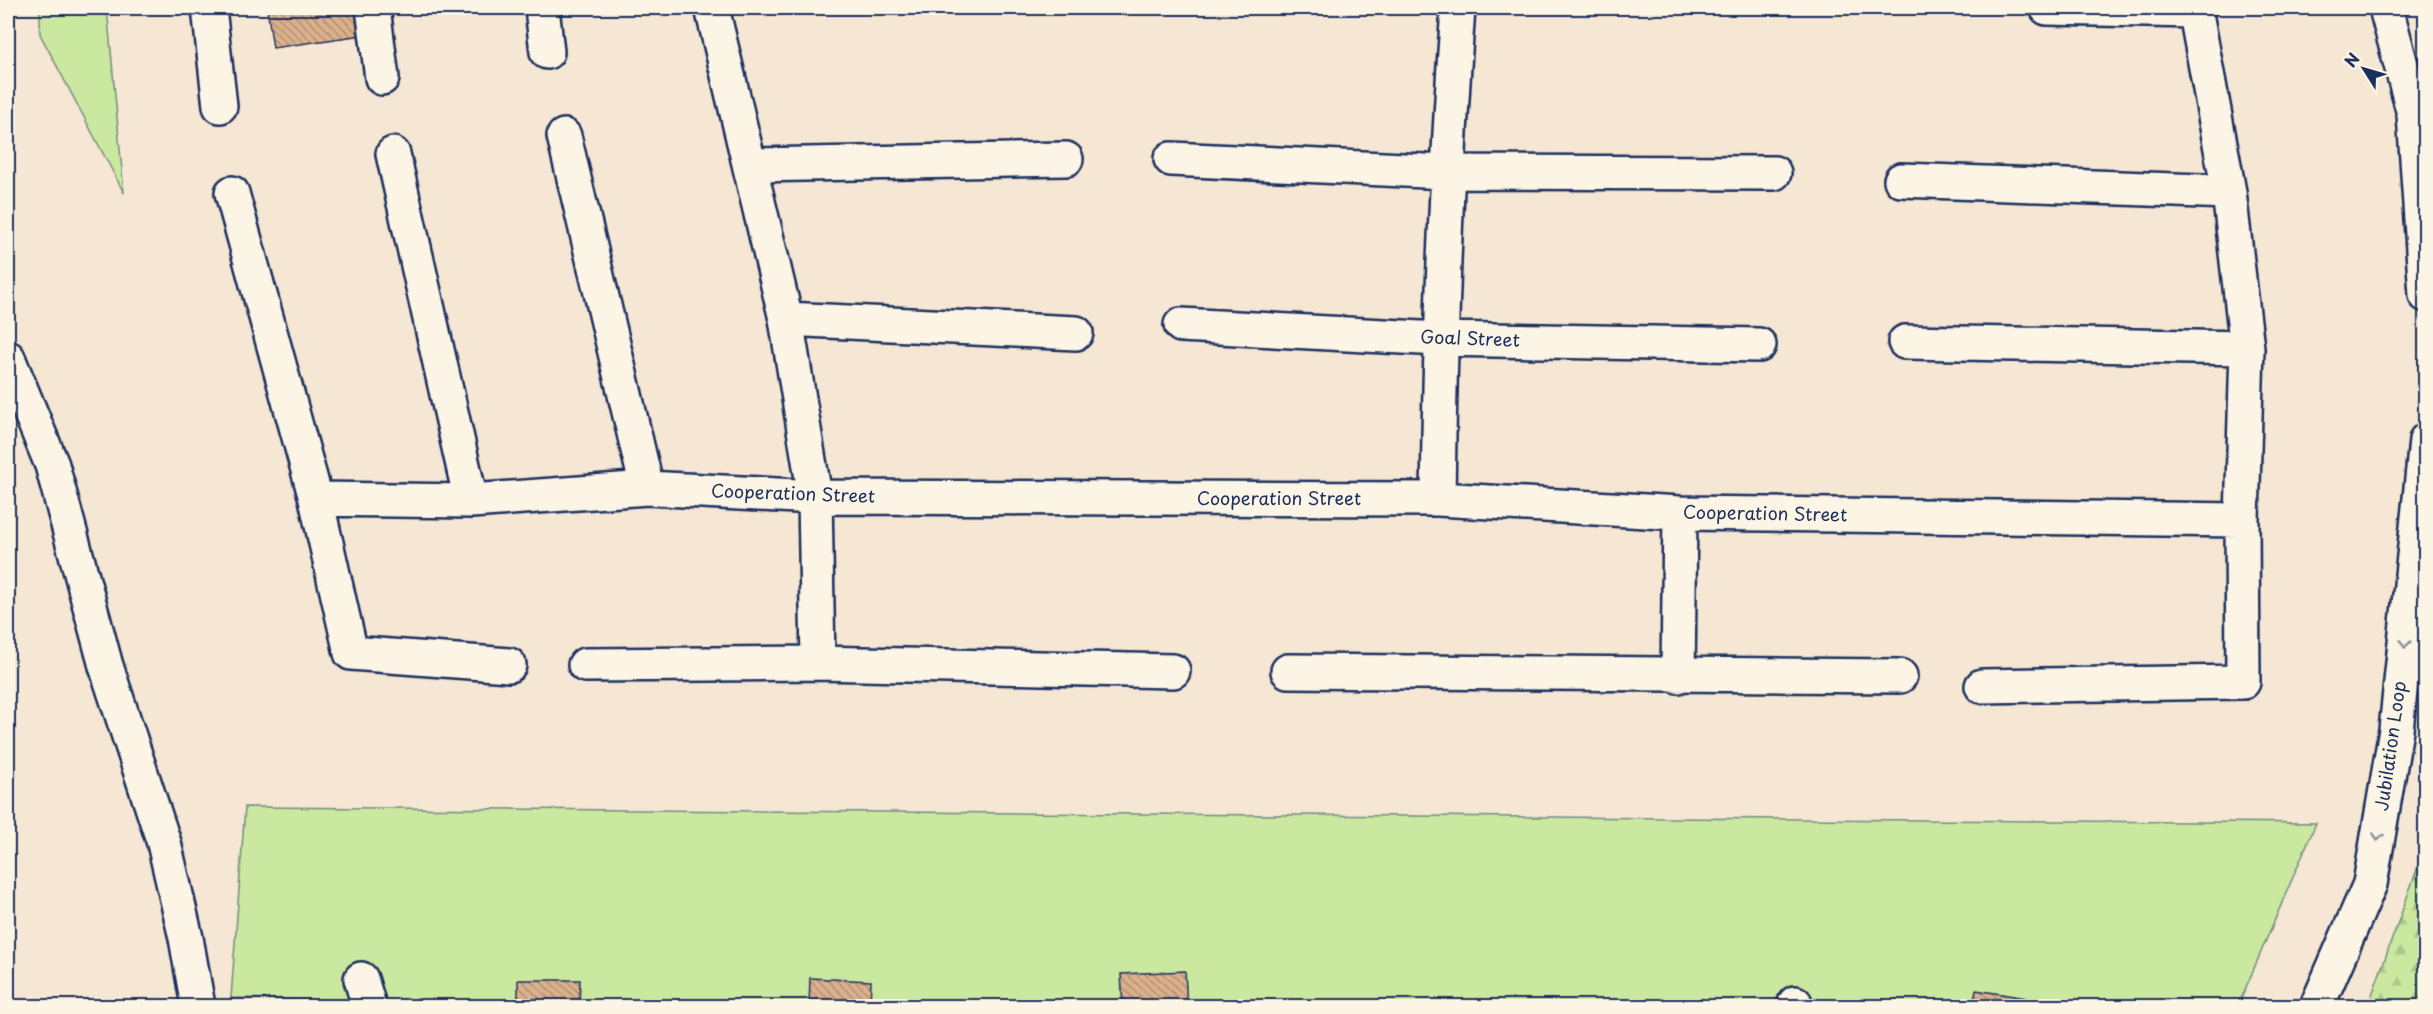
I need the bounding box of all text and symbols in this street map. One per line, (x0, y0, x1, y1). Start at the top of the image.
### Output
north arrow (2334, 39, 2394, 99)
text: N (2338, 47, 2365, 72)
street label: Goal Street (1420, 322, 1520, 353)
street label: Cooperation Street (710, 476, 876, 509)
street label: Cooperation Street (1197, 484, 1361, 511)
street label: Cooperation Street (1683, 498, 1847, 527)
one-way arrow (2399, 639, 2411, 649)
street label: Jubilation Loop (2367, 679, 2412, 812)
one-way arrow (2372, 832, 2385, 842)

